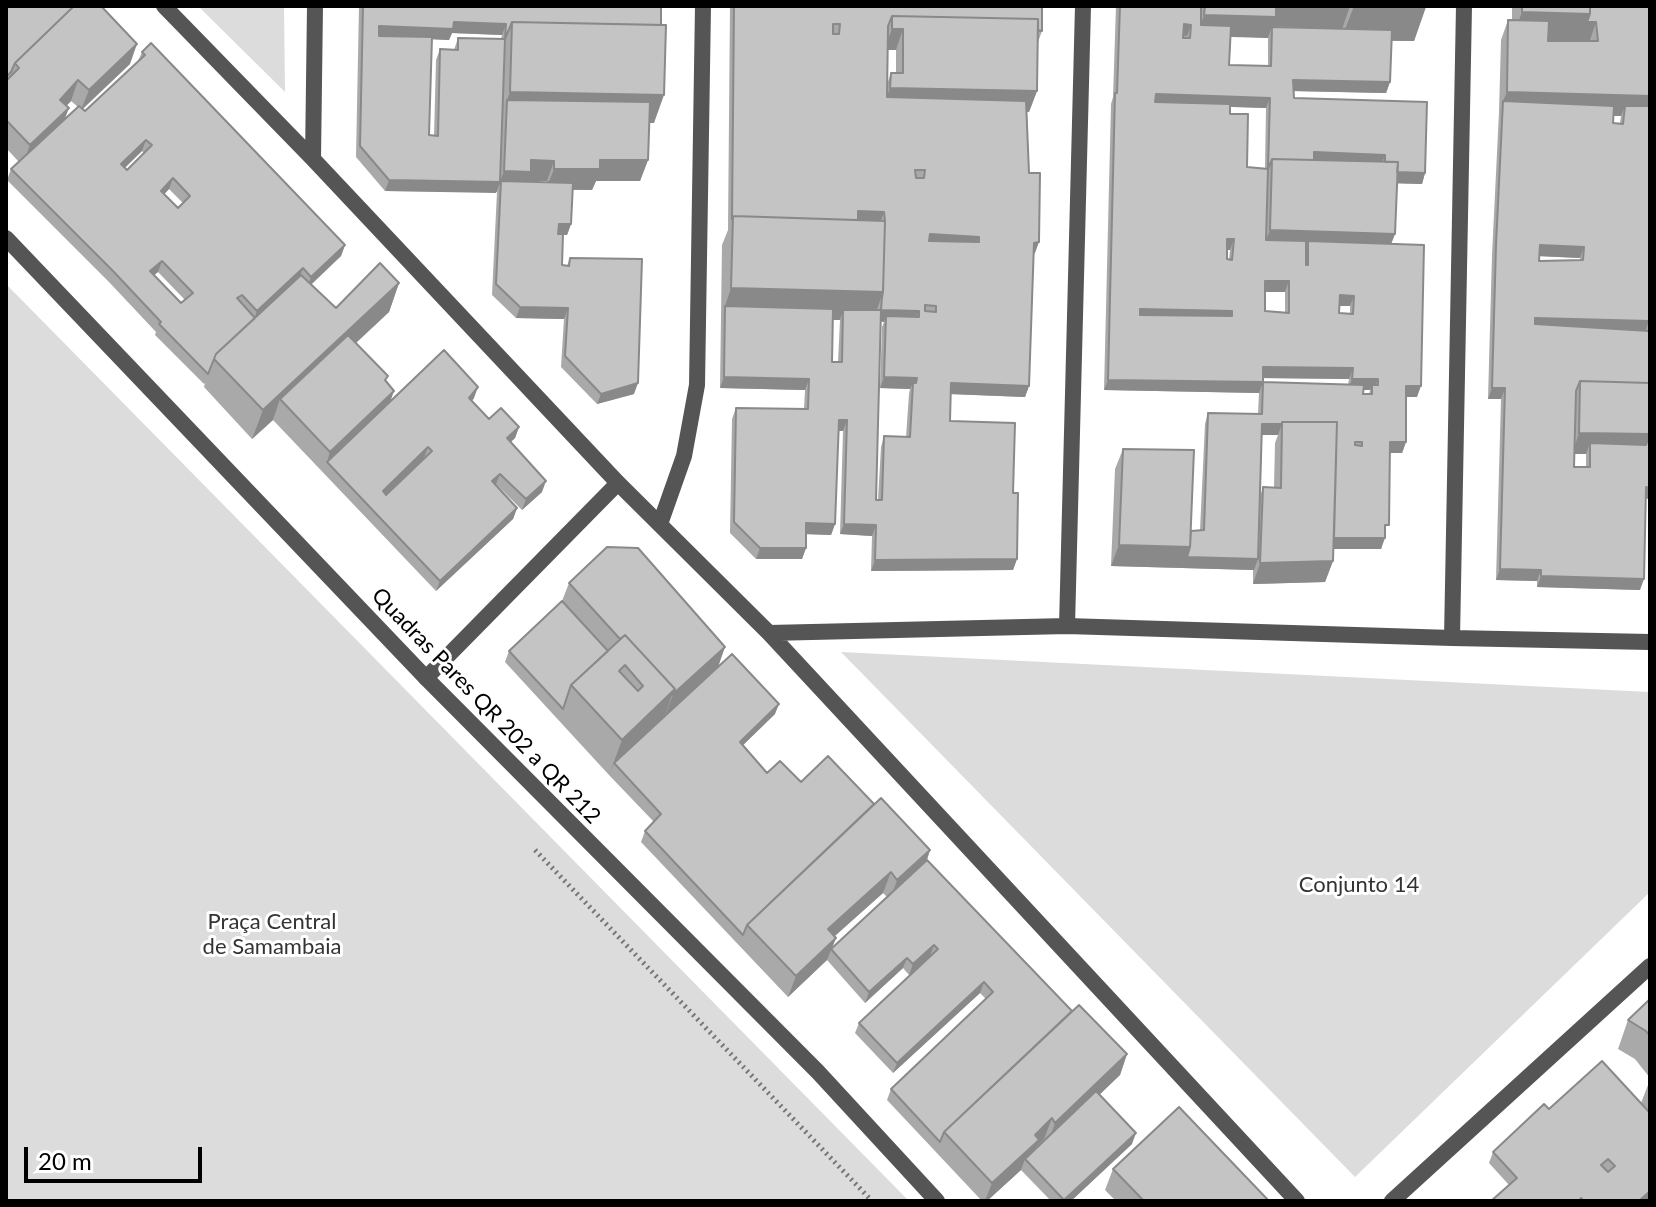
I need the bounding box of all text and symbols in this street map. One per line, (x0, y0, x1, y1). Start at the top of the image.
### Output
street label: Quadras Pares QR 202 a QR 212 (366, 583, 606, 829)
park label: Conjunto 14 (1299, 872, 1419, 898)
park label: Praça Central de Samambaia (203, 909, 341, 960)
scale bar (28, 1131, 206, 1181)
text: 20 m (38, 1146, 92, 1175)

